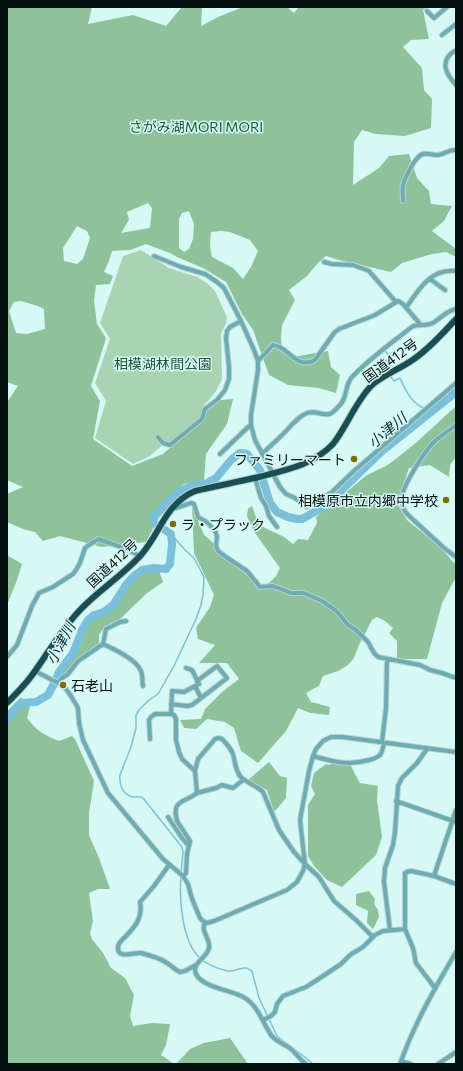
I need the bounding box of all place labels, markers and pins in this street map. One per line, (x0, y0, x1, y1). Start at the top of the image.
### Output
place label: ファミリーマート (234, 451, 346, 468)
marker: ファミリーマート (349, 454, 359, 464)
place label: 相模原市立内郷中学校 (298, 492, 438, 509)
marker: 相模原市立内郷中学校 (441, 495, 451, 505)
place label: ラ・プラック (181, 516, 265, 533)
marker: ラ・プラック (168, 519, 178, 529)
place label: 石老山 (71, 677, 113, 694)
marker: 石老山 (58, 680, 68, 690)

